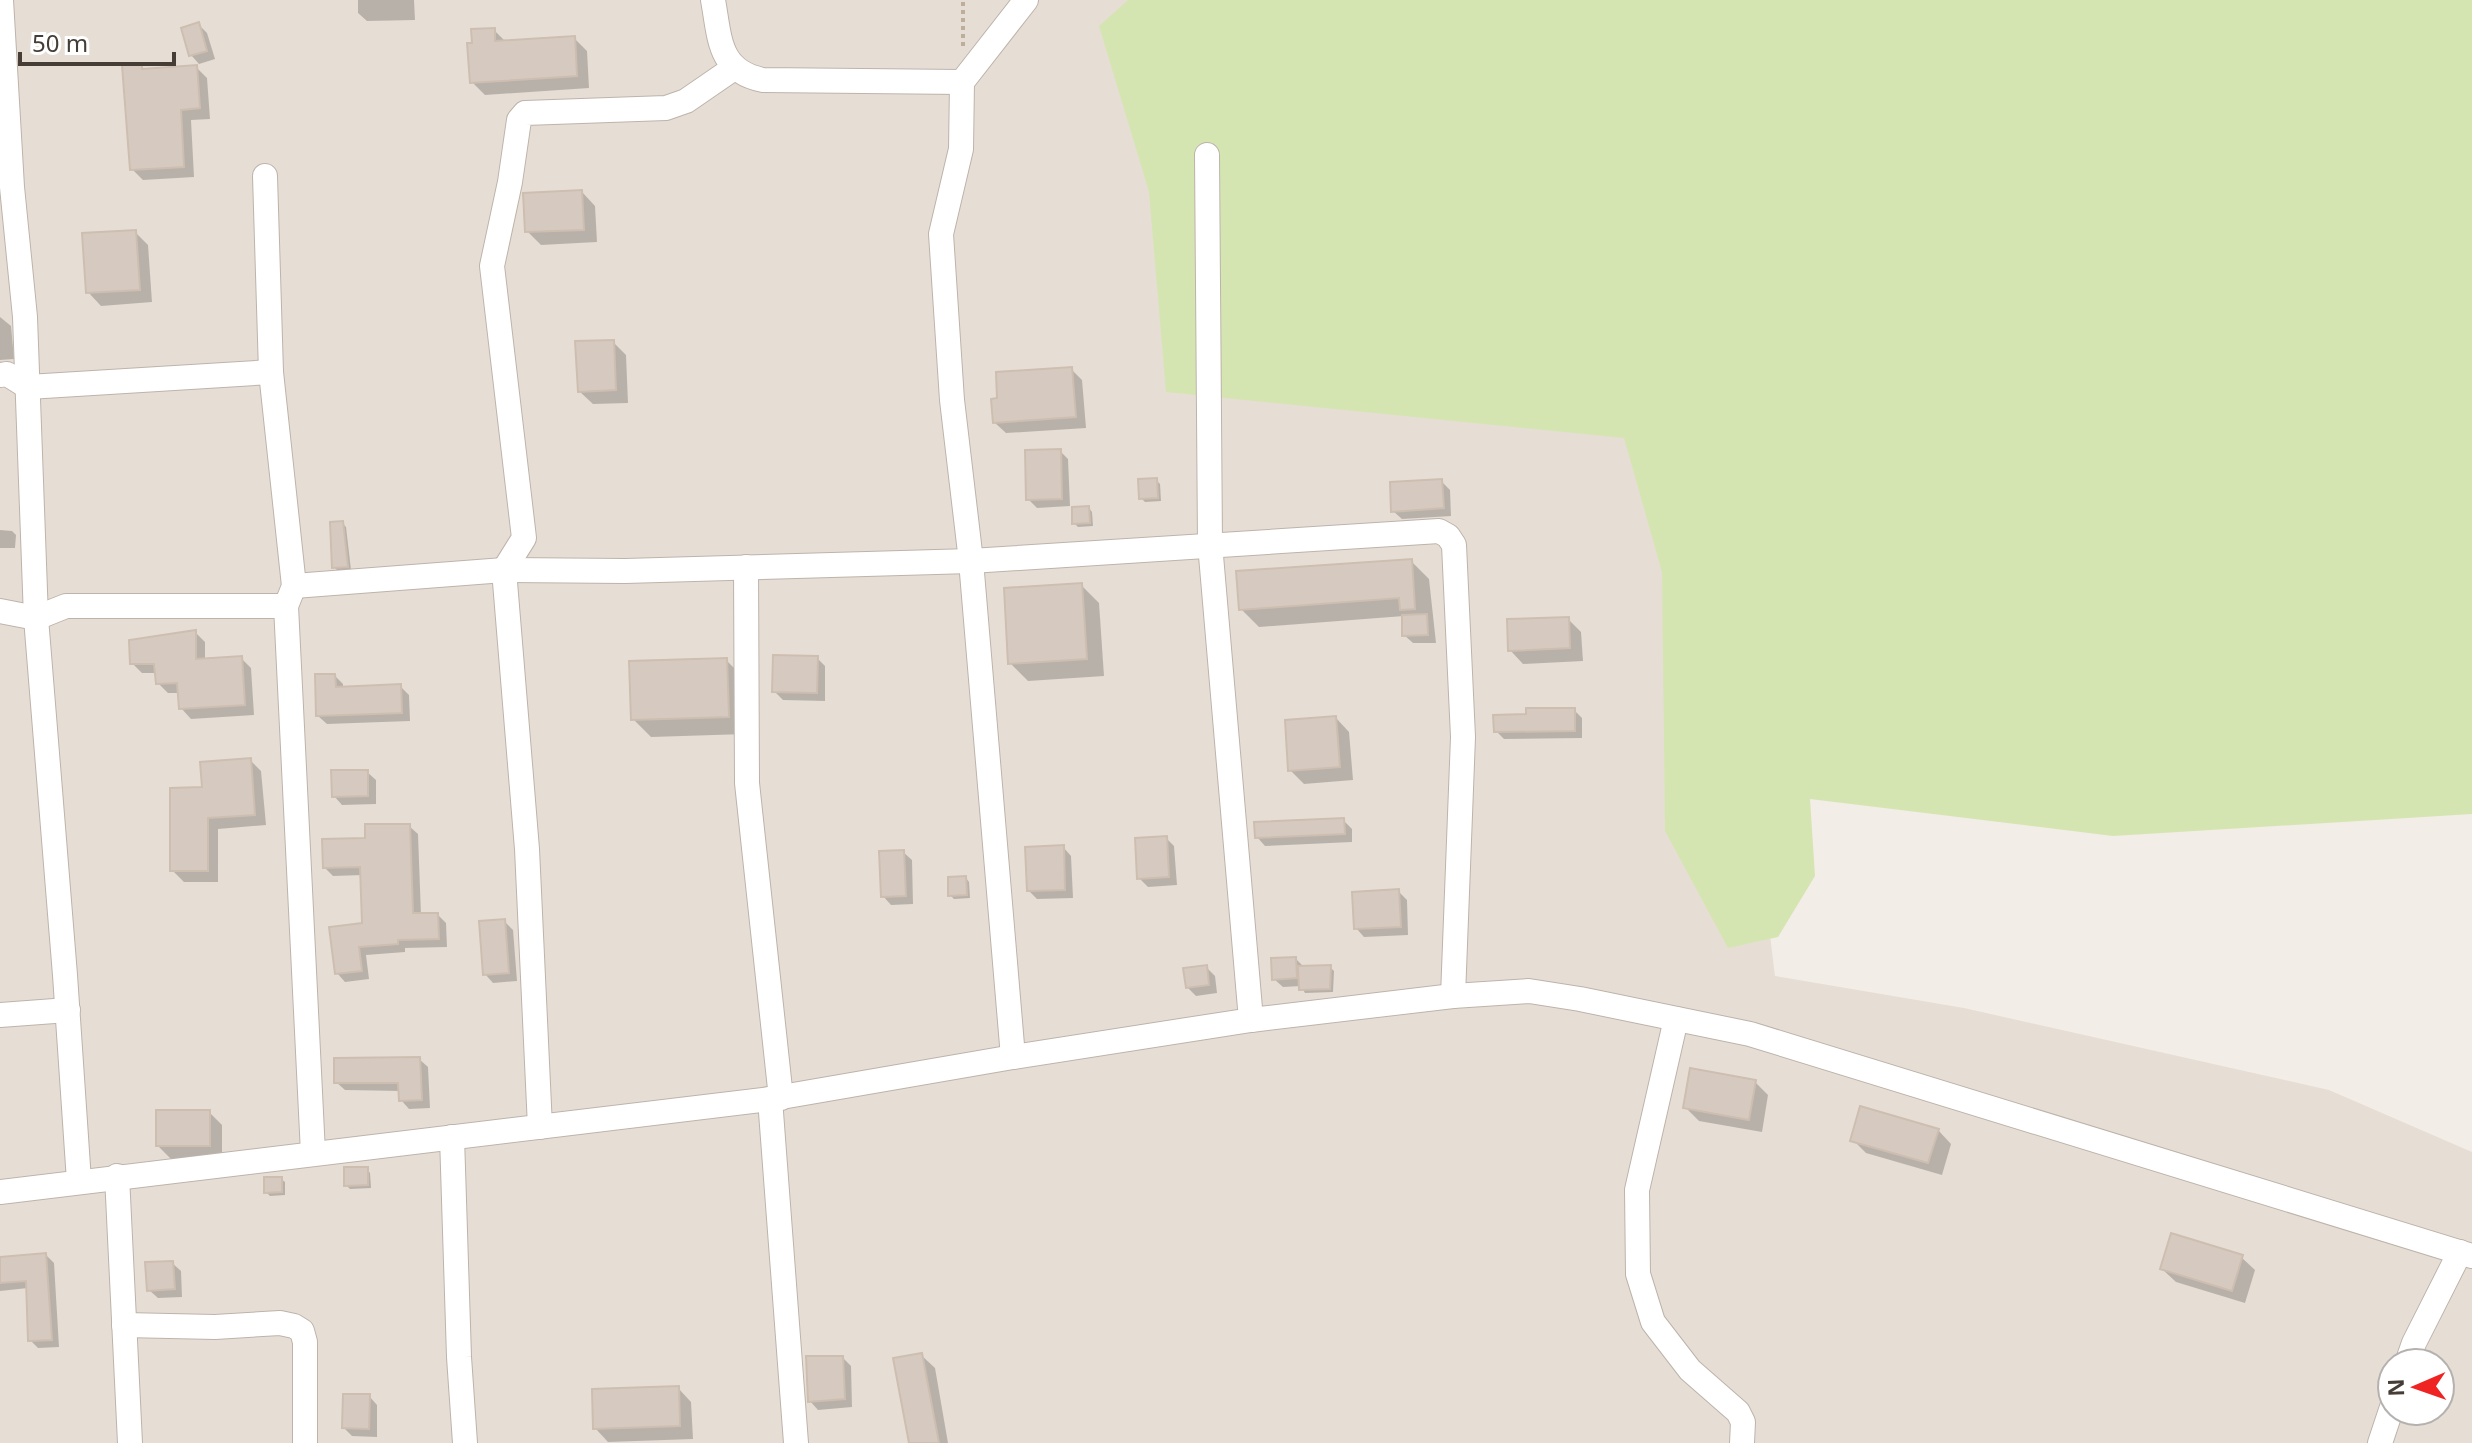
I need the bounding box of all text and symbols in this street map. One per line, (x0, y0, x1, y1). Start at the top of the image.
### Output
scale bar (20, 16, 174, 66)
text: 50 m (32, 26, 88, 59)
north arrow (2376, 1347, 2456, 1427)
text: N (2380, 1378, 2410, 1397)

